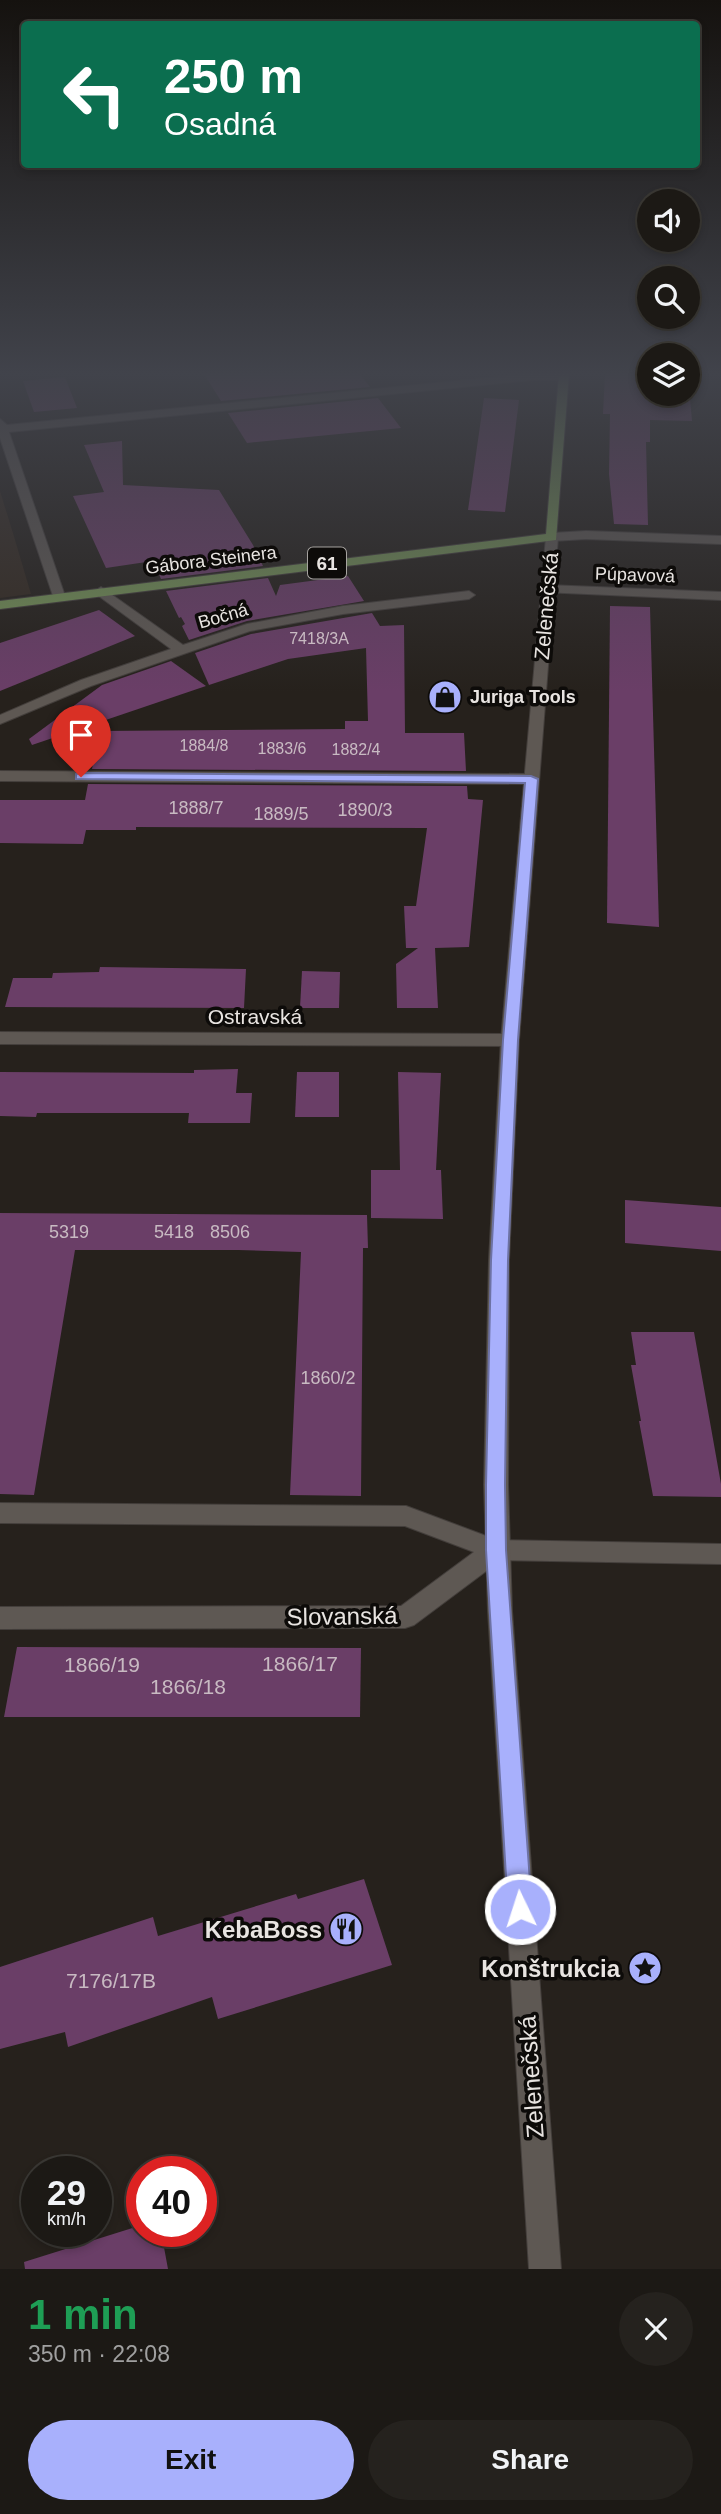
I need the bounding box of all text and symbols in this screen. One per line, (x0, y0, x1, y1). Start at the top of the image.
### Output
icon: left (49, 49, 140, 140)
text: 250 m (164, 49, 303, 103)
text: Osadná (164, 106, 276, 142)
map controls (637, 189, 700, 406)
button: sound (637, 189, 700, 252)
button: search (637, 266, 700, 329)
button: layers (637, 343, 700, 406)
street label: Gábora Steinera (144, 542, 279, 578)
road number: 61 (308, 548, 346, 578)
street label: Zelenečská (530, 551, 562, 660)
street label: Púpavová (595, 564, 676, 586)
street label: Bočná (196, 599, 251, 633)
house number: 7418/3A (289, 630, 349, 647)
shop icon: Juriga Tools (426, 678, 464, 716)
place label: Juriga Tools (470, 687, 576, 707)
pin (51, 705, 111, 777)
icon: arrive (62, 716, 100, 754)
house number: 1884/8 (180, 737, 229, 754)
house number: 1883/6 (258, 740, 307, 757)
house number: 1882/4 (332, 741, 381, 758)
house number: 1888/7 (168, 798, 224, 818)
house number: 1890/3 (337, 800, 393, 820)
house number: 1889/5 (253, 804, 309, 824)
street label: Ostravská (208, 1005, 303, 1028)
house number: 5319 (49, 1222, 89, 1242)
house number: 5418 (154, 1222, 194, 1242)
house number: 8506 (210, 1222, 250, 1242)
house number: 1860/2 (300, 1368, 356, 1388)
street label: Slovanská (286, 1602, 398, 1630)
house number: 1866/17 (262, 1652, 338, 1675)
house number: 1866/19 (64, 1653, 140, 1676)
house number: 1866/18 (150, 1675, 226, 1698)
position arrow (483, 1872, 557, 1946)
restaurant icon: KebaBoss (327, 1910, 365, 1948)
place label: KebaBoss (205, 1916, 322, 1943)
place icon: Konštrukcia (626, 1949, 664, 1987)
place label: Konštrukcia (481, 1955, 621, 1982)
house number: 7176/17B (66, 1969, 156, 1992)
street label: Zelenečská (513, 2014, 549, 2139)
speed limit sign: 40 (126, 2156, 217, 2247)
text: 29 (47, 2173, 86, 2212)
text: km/h (47, 2209, 86, 2229)
text: 1 min (28, 2291, 138, 2338)
button: close (619, 2292, 693, 2366)
text: 350 m · 22:08 (28, 2341, 170, 2367)
button: Exit (28, 2420, 354, 2500)
button: Share (368, 2420, 693, 2500)

